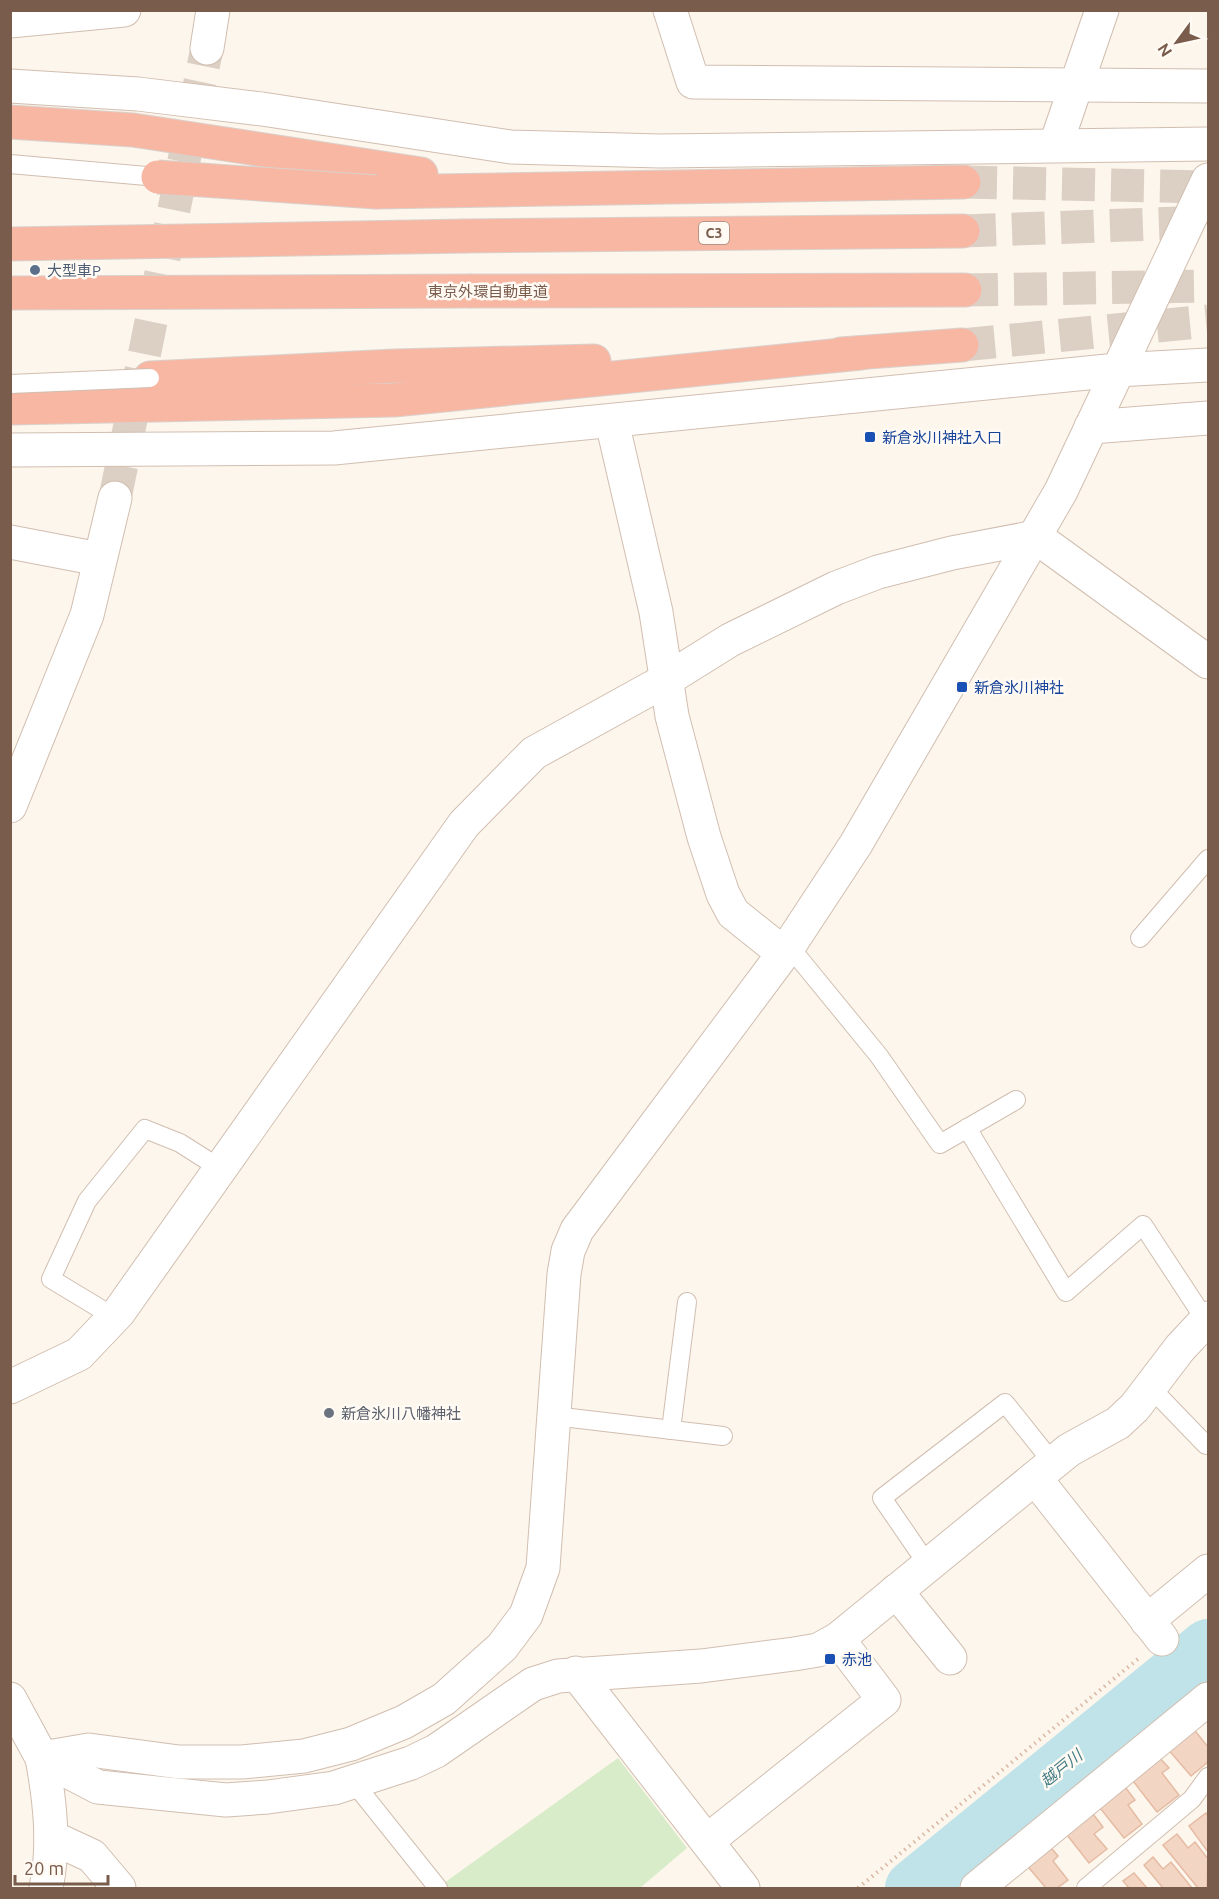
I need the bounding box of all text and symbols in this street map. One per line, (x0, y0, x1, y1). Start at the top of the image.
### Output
north arrow (1147, 12, 1207, 72)
text: N (1154, 40, 1175, 60)
road number: C3 (699, 222, 729, 244)
place label: 大型車P (47, 262, 101, 279)
marker: 大型車P (28, 263, 42, 277)
street label: 東京外環自動車道 (428, 283, 548, 300)
place label: 新倉氷川神社入口 (882, 429, 1002, 446)
marker: 新倉氷川神社入口 (863, 430, 877, 444)
place label: 新倉氷川神社 (974, 679, 1064, 696)
marker: 新倉氷川神社 (955, 680, 969, 694)
place label: 新倉氷川八幡神社 (341, 1405, 461, 1422)
marker: 新倉氷川八幡神社 (322, 1406, 336, 1420)
place label: 赤池 (842, 1651, 872, 1668)
marker: 赤池 (823, 1652, 837, 1666)
water label: 越戸川 (1037, 1745, 1087, 1790)
scale bar (15, 1848, 108, 1886)
text: 20 m (24, 1858, 64, 1878)

